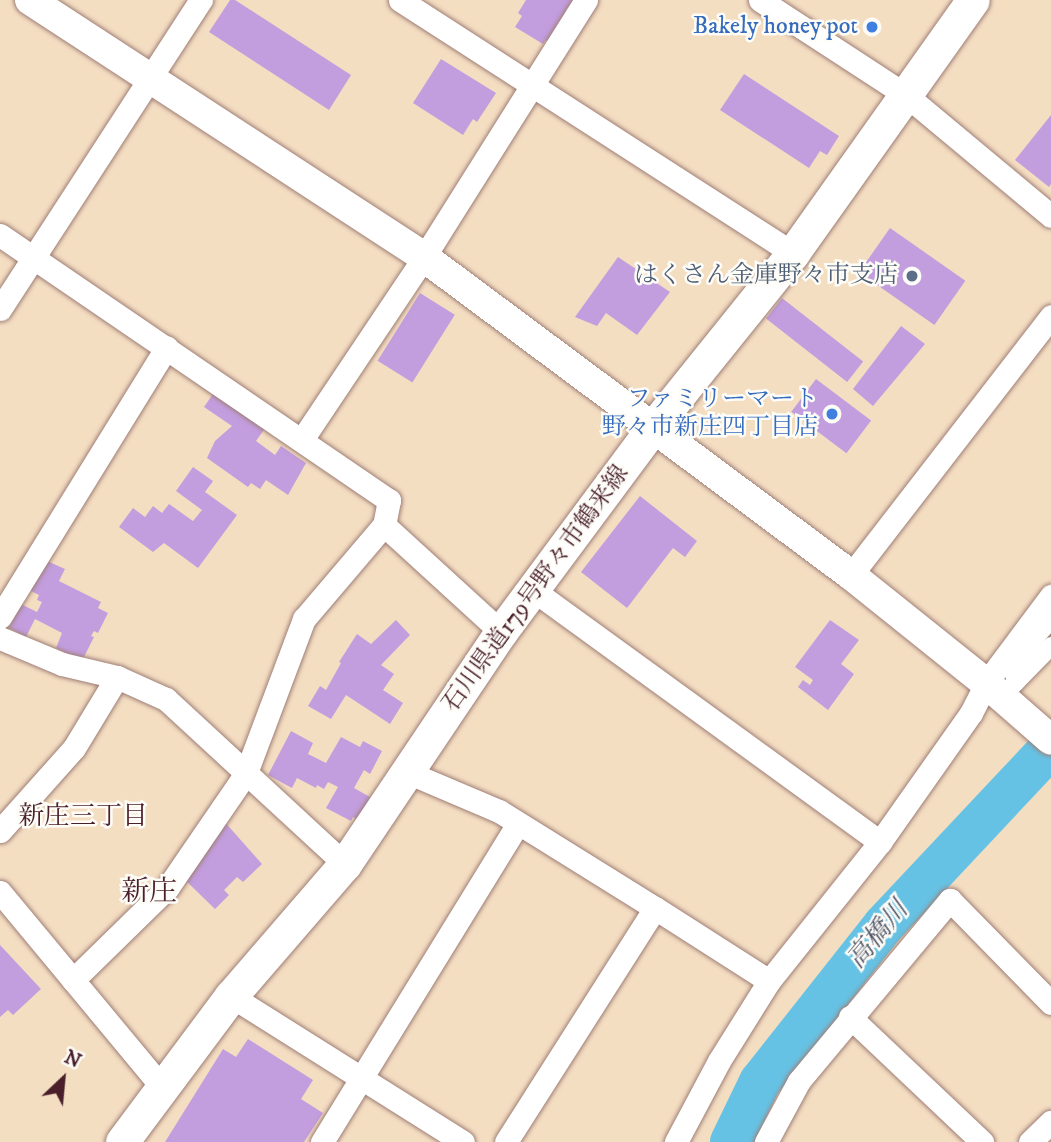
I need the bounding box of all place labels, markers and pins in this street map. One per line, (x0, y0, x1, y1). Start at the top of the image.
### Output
place label: Bakely honey pot (693, 13, 858, 41)
marker: Bakely honey pot (864, 19, 880, 35)
place label: はくさん金庫野々市支店 (634, 262, 898, 290)
marker: はくさん金庫野々市支店 (904, 268, 920, 284)
place label: ファミリーマート 野々市新庄四丁目店 (602, 386, 818, 442)
marker: ファミリーマート 野々市新庄四丁目店 (824, 406, 840, 422)

